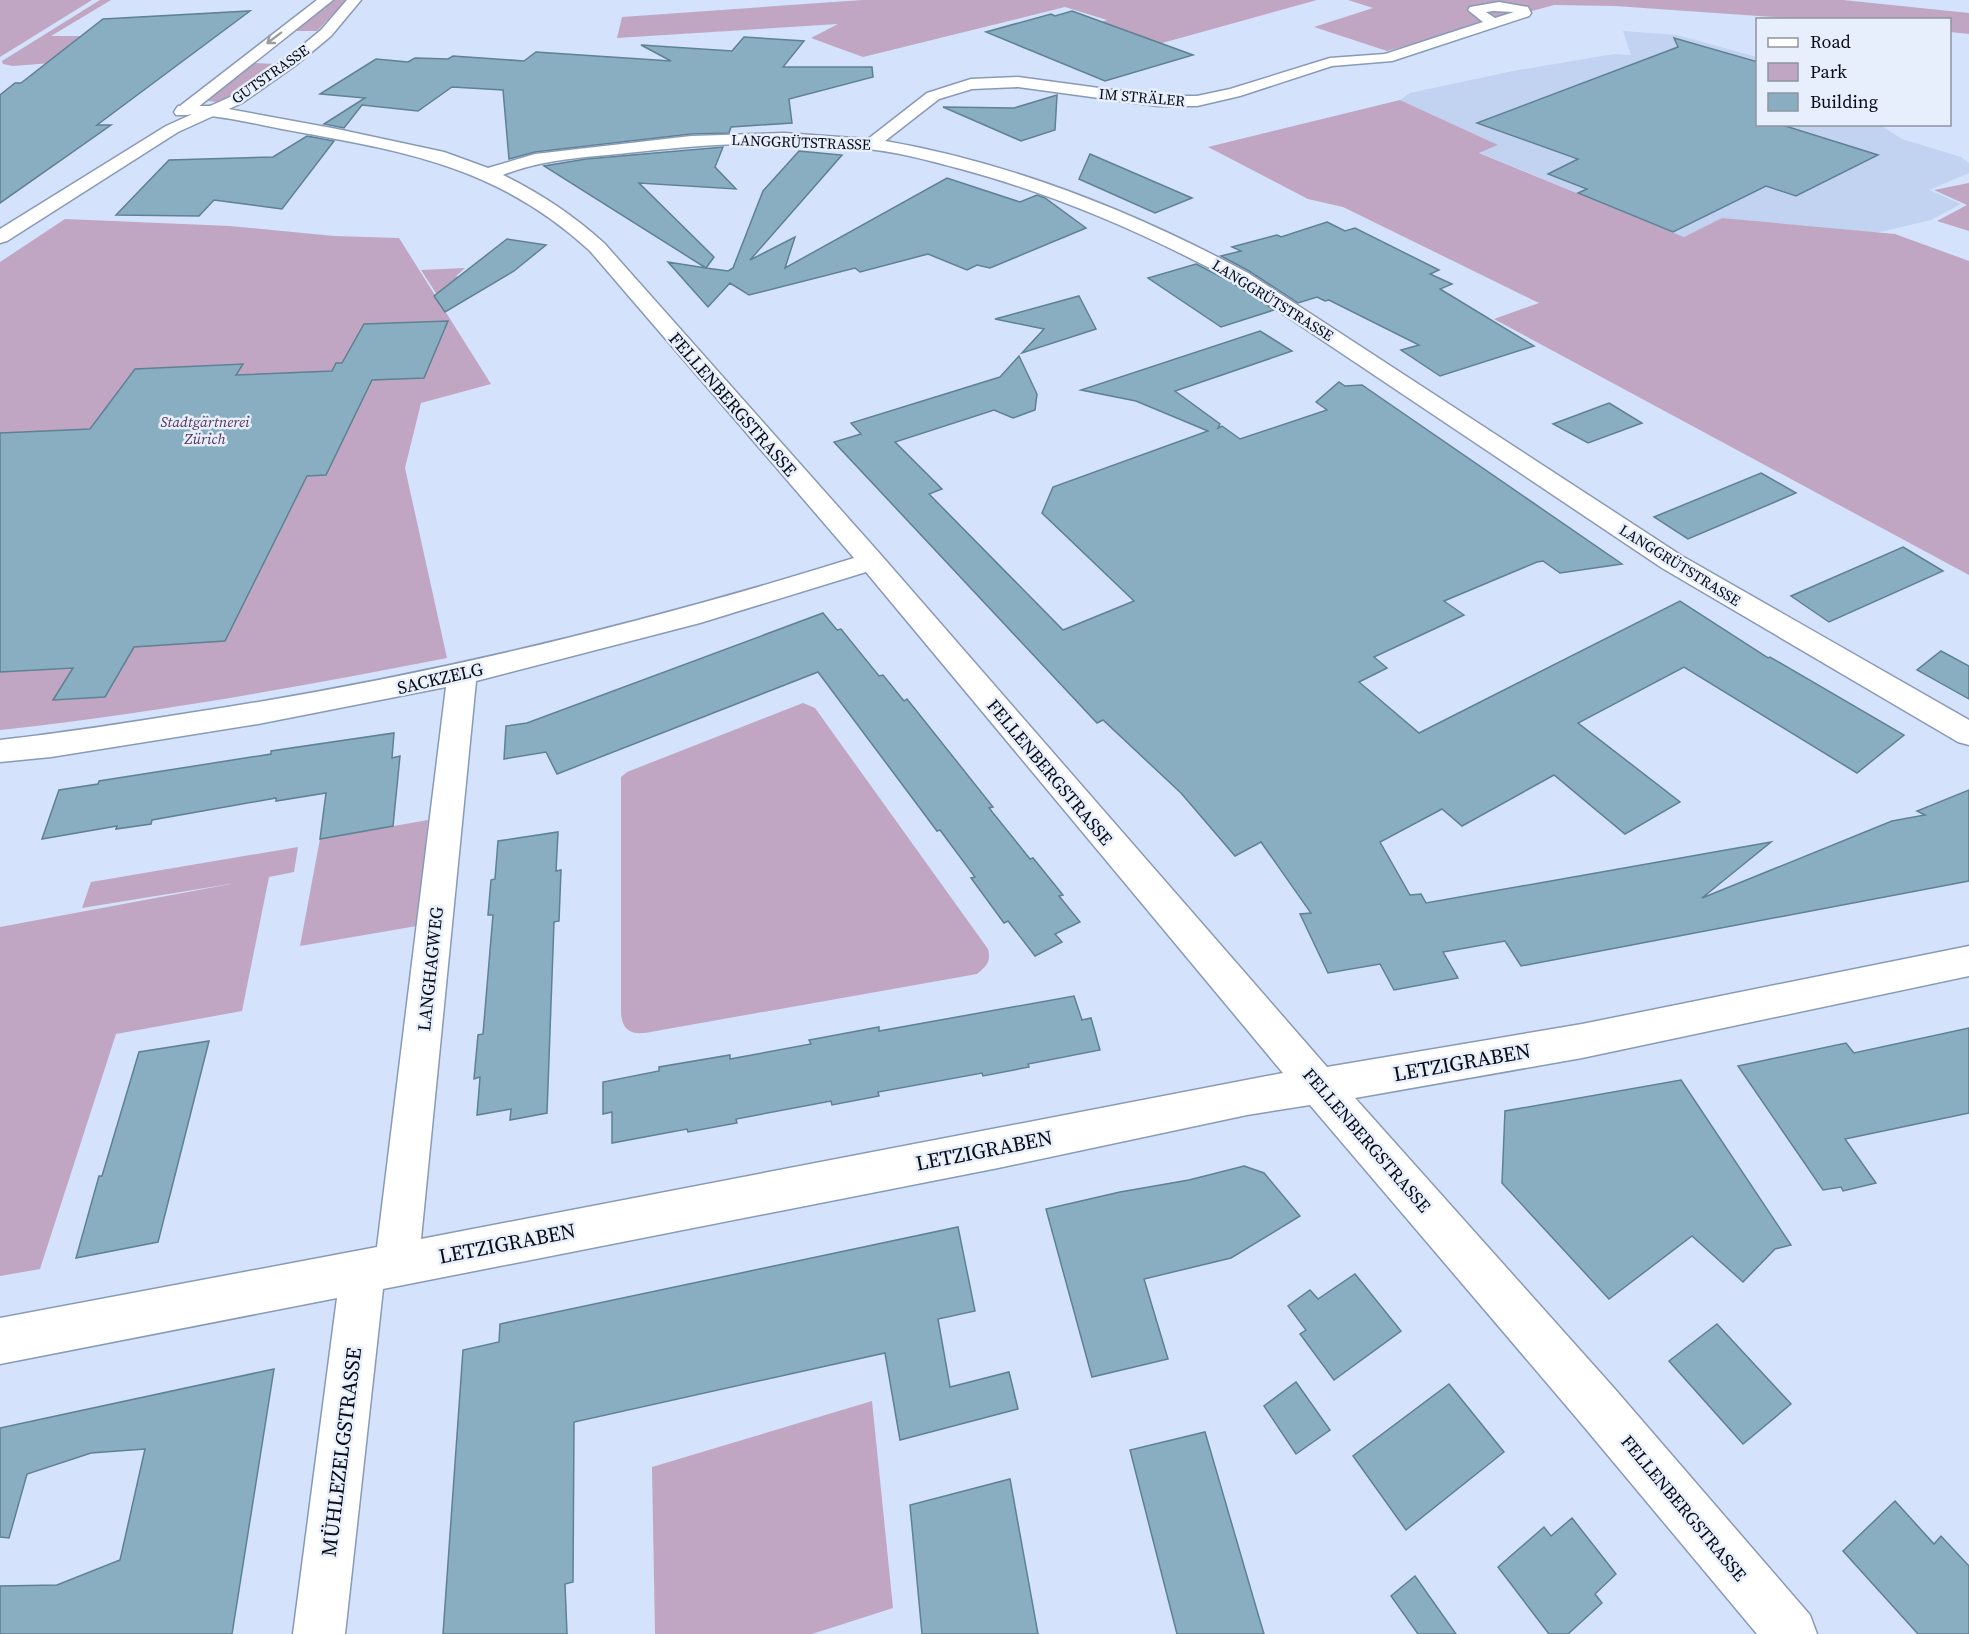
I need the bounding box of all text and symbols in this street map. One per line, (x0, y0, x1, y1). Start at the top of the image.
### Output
legend (1756, 18, 1951, 126)
text: Road (1810, 29, 1851, 54)
one-way arrow (266, 32, 282, 45)
street label: GUTSTRASSE (227, 39, 313, 109)
text: Park (1810, 59, 1847, 84)
street label: IM STRÄLER (1098, 83, 1186, 111)
text: Building (1810, 89, 1878, 114)
street label: LANGGRÜTSTRASSE (731, 129, 871, 155)
street label: LANGGRÜTSTRASSE (1208, 254, 1338, 346)
street label: FELLENBERGSTRASSE (663, 326, 803, 482)
park label: Stadtgärtnerei Zürich (160, 411, 250, 449)
street label: LANGGRÜTSTRASSE (1615, 519, 1745, 611)
street label: SACKZELG (395, 656, 485, 700)
street label: FELLENBERGSTRASSE (981, 694, 1119, 851)
street label: LANGHAGWEG (411, 906, 449, 1032)
street label: LETZIGRABEN (1391, 1036, 1533, 1088)
street label: FELLENBERGSTRASSE (1297, 1062, 1437, 1218)
street label: LETZIGRABEN (913, 1123, 1055, 1177)
street label: LETZIGRABEN (436, 1216, 578, 1270)
street label: MÜHLEZELGSTRASSE (314, 1346, 368, 1558)
street label: FELLENBERGSTRASSE (1615, 1430, 1753, 1587)

